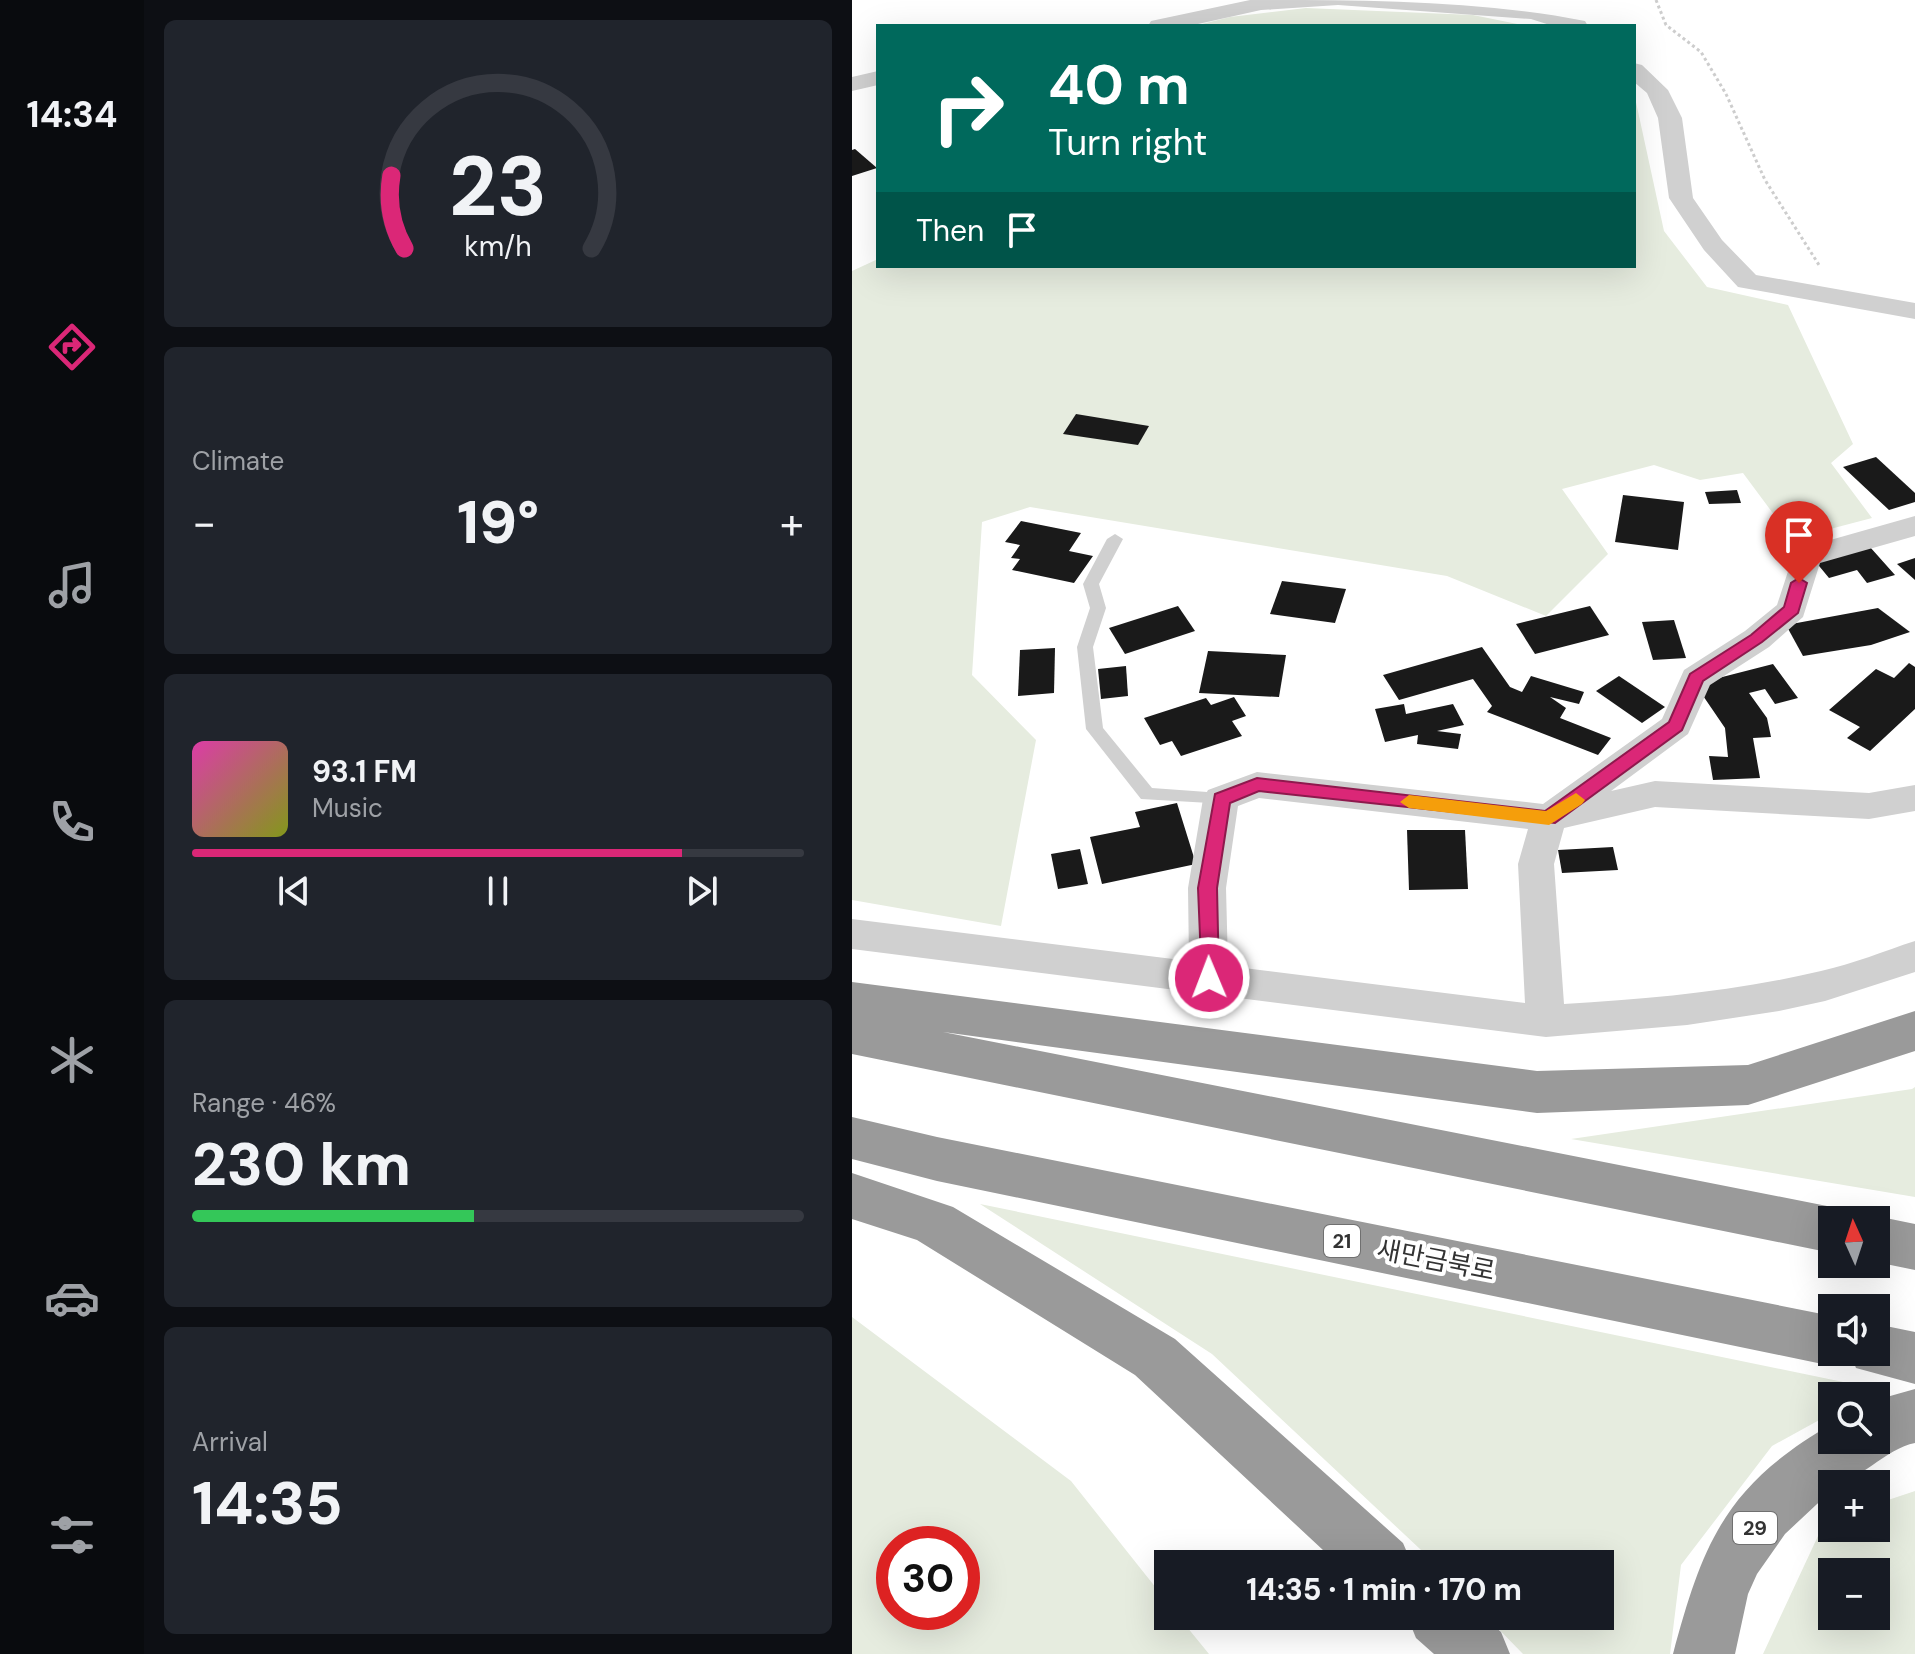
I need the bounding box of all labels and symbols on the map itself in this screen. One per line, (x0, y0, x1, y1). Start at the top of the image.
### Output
pin (1765, 501, 1833, 583)
position arrow (1167, 936, 1251, 1020)
north arrow (1818, 1206, 1890, 1278)
road number: 21 (1324, 1225, 1360, 1257)
street label: 새만금북로 (1374, 1232, 1498, 1288)
road number: 29 (1733, 1512, 1777, 1544)
speed limit sign: 30 (876, 1526, 980, 1630)

